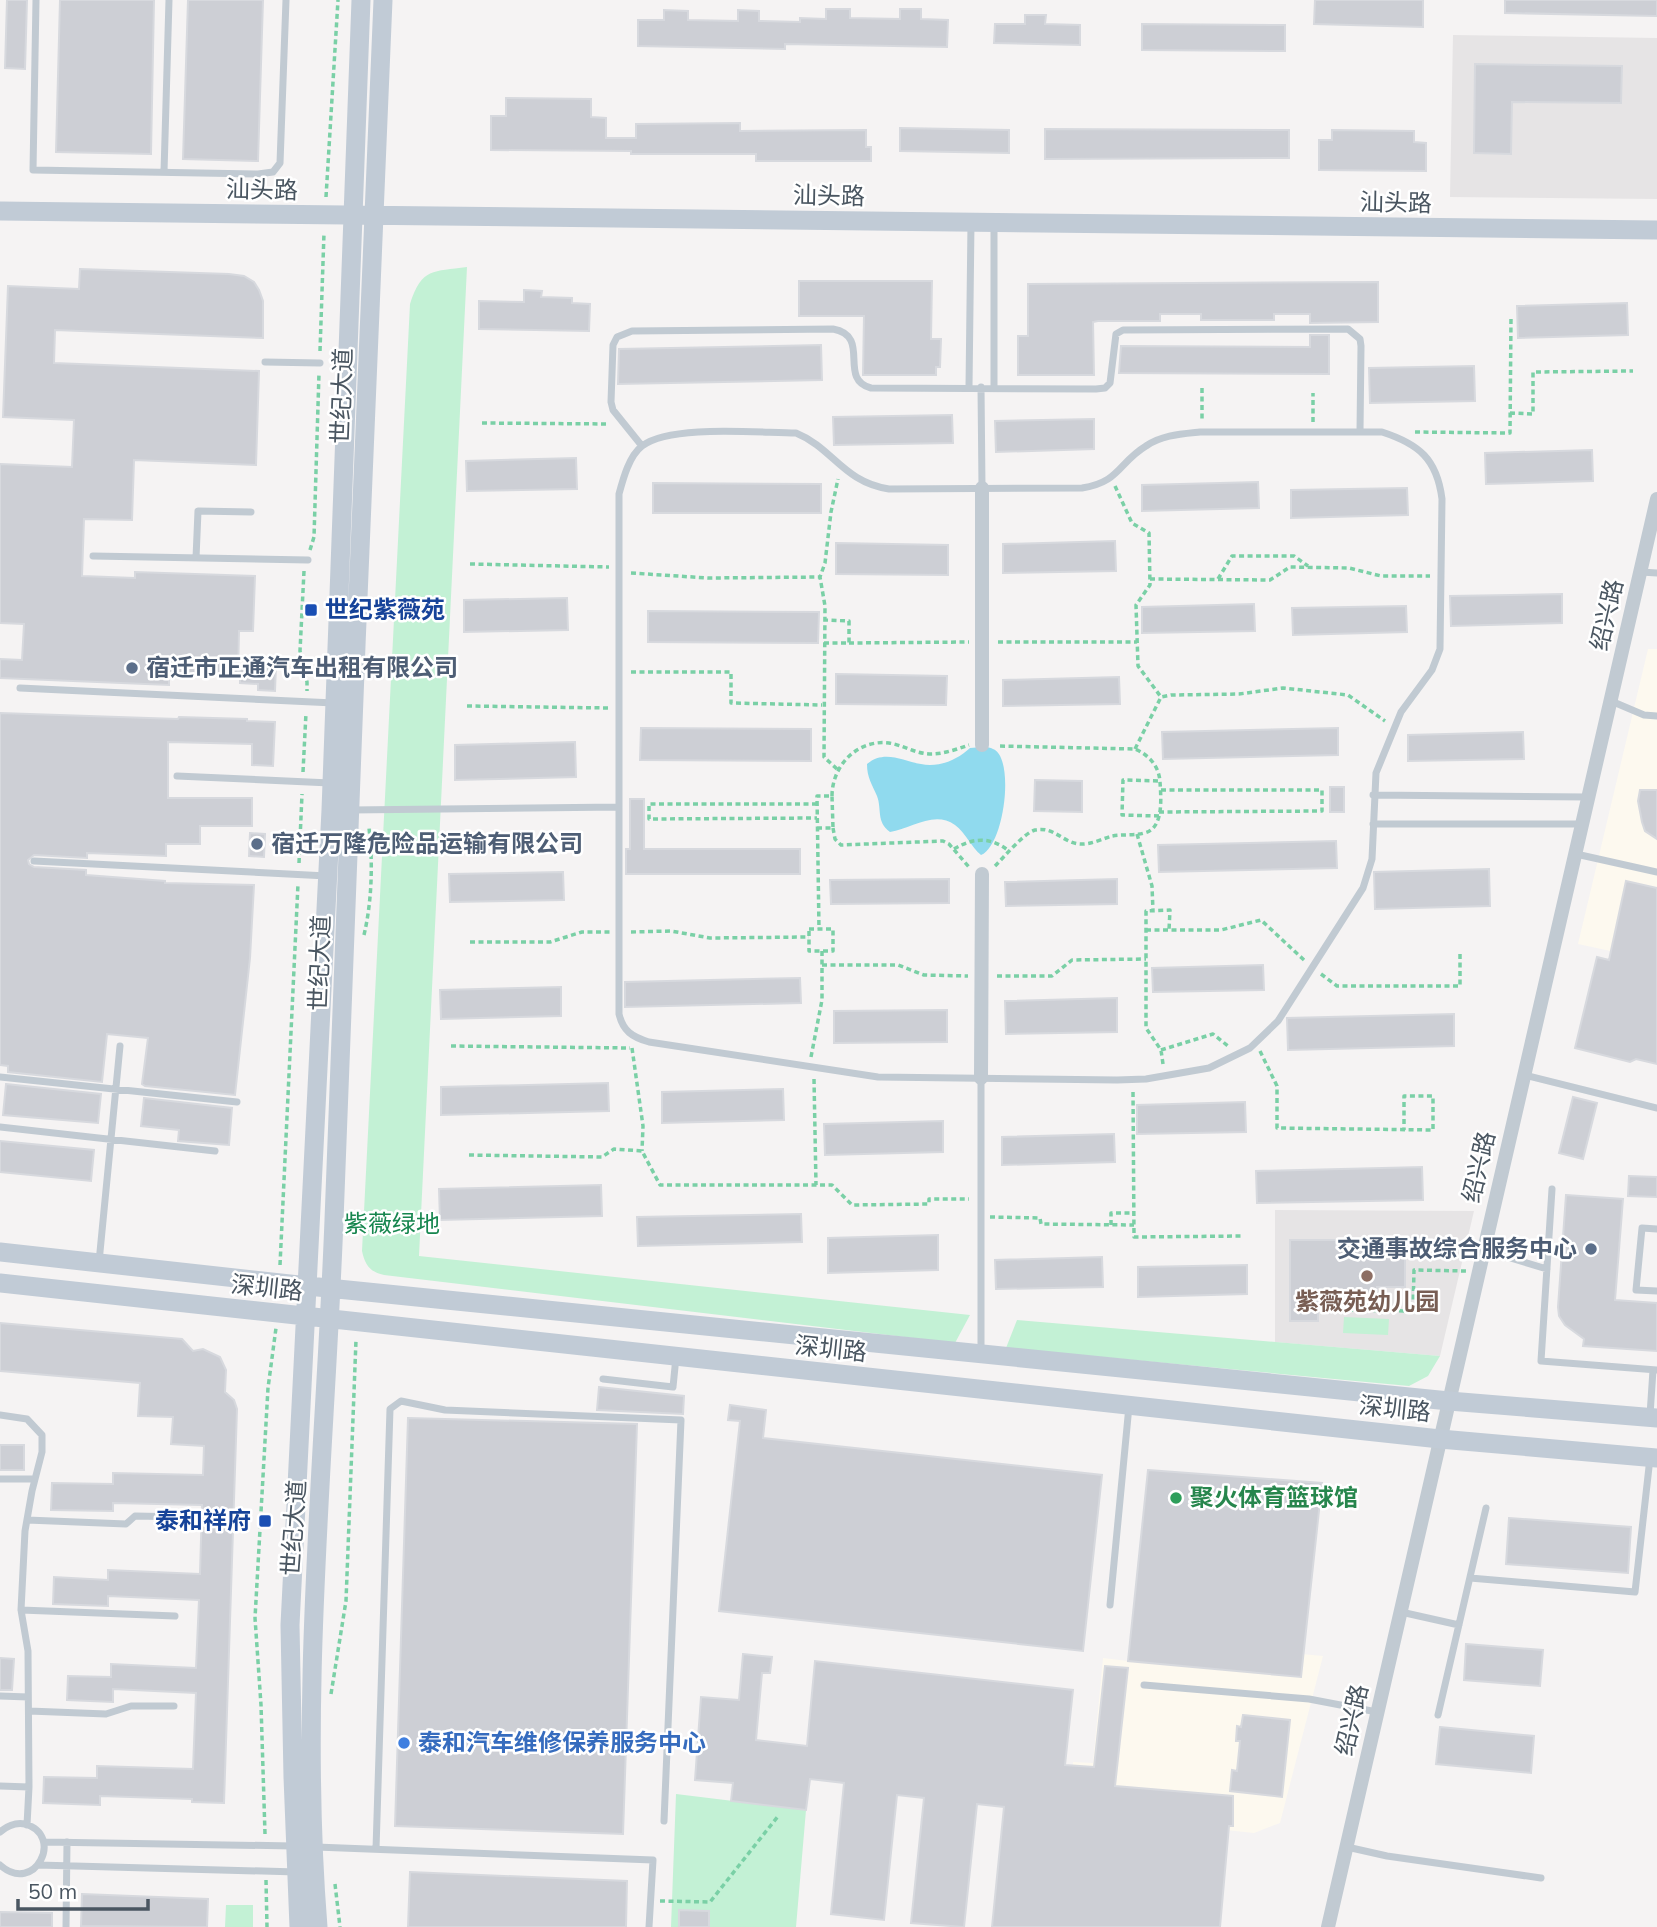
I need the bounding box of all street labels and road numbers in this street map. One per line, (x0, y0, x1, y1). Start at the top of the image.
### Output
street label: 汕头路 (226, 173, 298, 205)
street label: 汕头路 (793, 179, 865, 211)
street label: 汕头路 (1360, 186, 1432, 218)
street label: 世纪大道 (324, 347, 358, 444)
street label: 绍兴路 (1583, 576, 1629, 653)
street label: 世纪大道 (302, 914, 336, 1011)
street label: 绍兴路 (1455, 1128, 1501, 1205)
street label: 深圳路 (230, 1268, 304, 1306)
street label: 深圳路 (794, 1329, 868, 1367)
street label: 深圳路 (1358, 1389, 1432, 1427)
street label: 世纪大道 (275, 1479, 311, 1577)
street label: 绍兴路 (1328, 1681, 1374, 1758)

